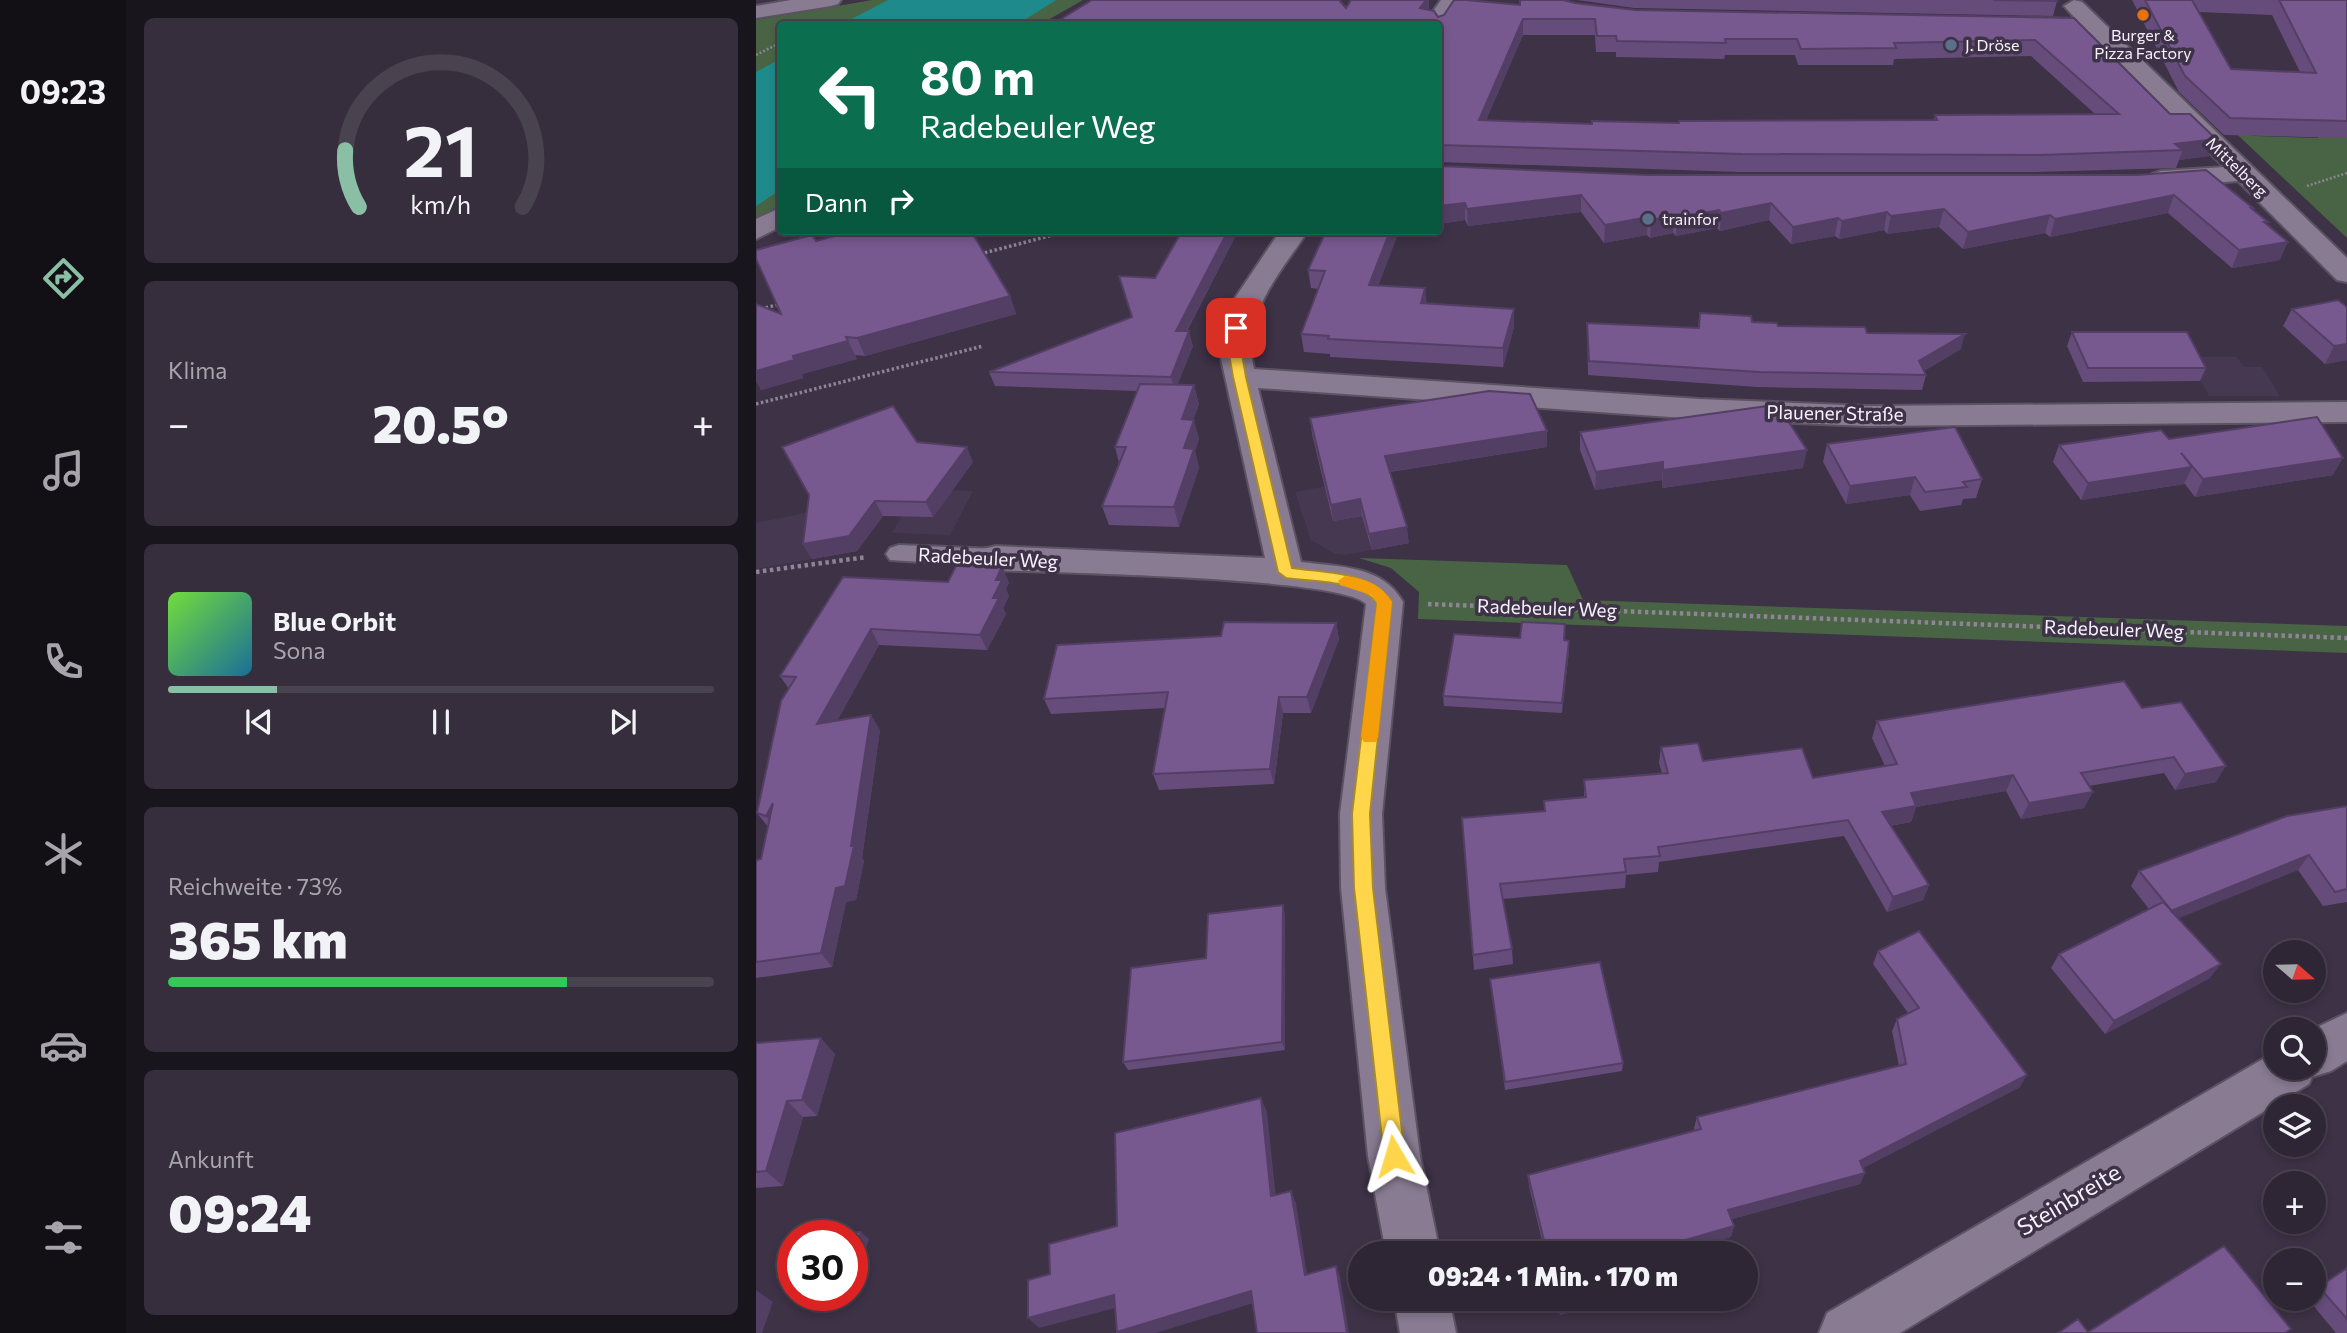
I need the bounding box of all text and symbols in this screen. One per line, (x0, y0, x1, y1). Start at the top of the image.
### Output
marker: Burger & Pizza Factory (2135, 7, 2151, 23)
place label: Burger & Pizza Factory (2094, 25, 2192, 62)
place label: J. Dröse (1965, 35, 2020, 54)
marker: J. Dröse (1943, 37, 1959, 53)
text: 80 m (920, 45, 1035, 105)
icon: left (805, 49, 896, 140)
text: 09:23 (20, 71, 106, 111)
text: 21 (404, 103, 478, 192)
text: Radebeuler Weg (920, 105, 1156, 145)
street label: Mittelberg (2203, 133, 2272, 201)
icon: right (882, 182, 920, 220)
text: Dann (805, 186, 868, 217)
text: km/h (411, 188, 471, 218)
place label: trainfor (1662, 209, 1719, 228)
marker: trainfor (1640, 211, 1656, 227)
icon: directions (39, 254, 88, 303)
pin (1206, 298, 1266, 358)
icon: arrive (1217, 309, 1255, 347)
text: Klima (168, 356, 227, 384)
text: 20.5° (372, 390, 509, 454)
text: − (168, 399, 190, 446)
text: + (692, 399, 714, 446)
street label: Plauener Straße (1766, 400, 1904, 425)
icon: music (39, 446, 88, 495)
street label: Radebeuler Weg (918, 542, 1059, 573)
street label: Radebeuler Weg (1477, 594, 1617, 621)
text: Blue Orbit (273, 605, 396, 636)
street label: Radebeuler Weg (2044, 615, 2184, 642)
text: Sona (273, 636, 325, 664)
icon: phone (39, 637, 88, 686)
icon: previous (240, 703, 278, 741)
icon: pause (422, 703, 460, 741)
icon: next (604, 703, 642, 741)
icon: climate (39, 829, 88, 878)
text: Reichweite · 73% (168, 872, 342, 900)
text: 365 km (168, 906, 348, 970)
north arrow (2263, 940, 2326, 1003)
map controls (2263, 940, 2326, 1311)
button: search (2263, 1017, 2326, 1080)
icon: car (39, 1021, 88, 1070)
button: layers (2263, 1094, 2326, 1157)
position arrow (1357, 1119, 1431, 1193)
text: Ankunft (168, 1145, 254, 1173)
street label: Steinbreite (2012, 1157, 2125, 1241)
button: + (2263, 1171, 2326, 1234)
text: 09:24 (168, 1179, 312, 1243)
icon: filters (39, 1213, 88, 1262)
speed limit sign: 30 (777, 1220, 868, 1311)
button: − (2263, 1248, 2326, 1311)
text: 09:24 · 1 Min. · 170 m (1428, 1260, 1678, 1291)

